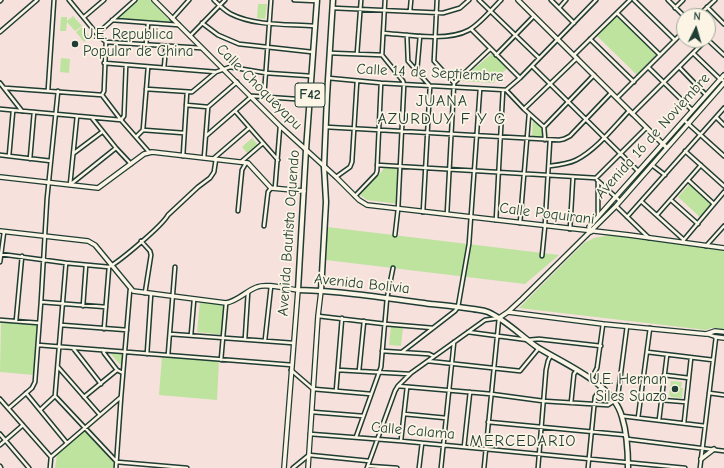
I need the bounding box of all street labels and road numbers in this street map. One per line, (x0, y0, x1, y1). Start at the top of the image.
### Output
street label: Calle Choqueyapu (212, 40, 306, 134)
street label: Calle 14 de Septiembre (356, 60, 504, 86)
street label: Avenida 16 de Noviembre (592, 70, 714, 202)
road number: F42 (295, 83, 325, 107)
street label: Avenida Bautista Oquendo (274, 149, 304, 317)
street label: Calle Poquirani (498, 199, 596, 229)
street label: Avenida Bolivia (313, 270, 411, 298)
street label: Calle Calama (370, 418, 456, 444)

